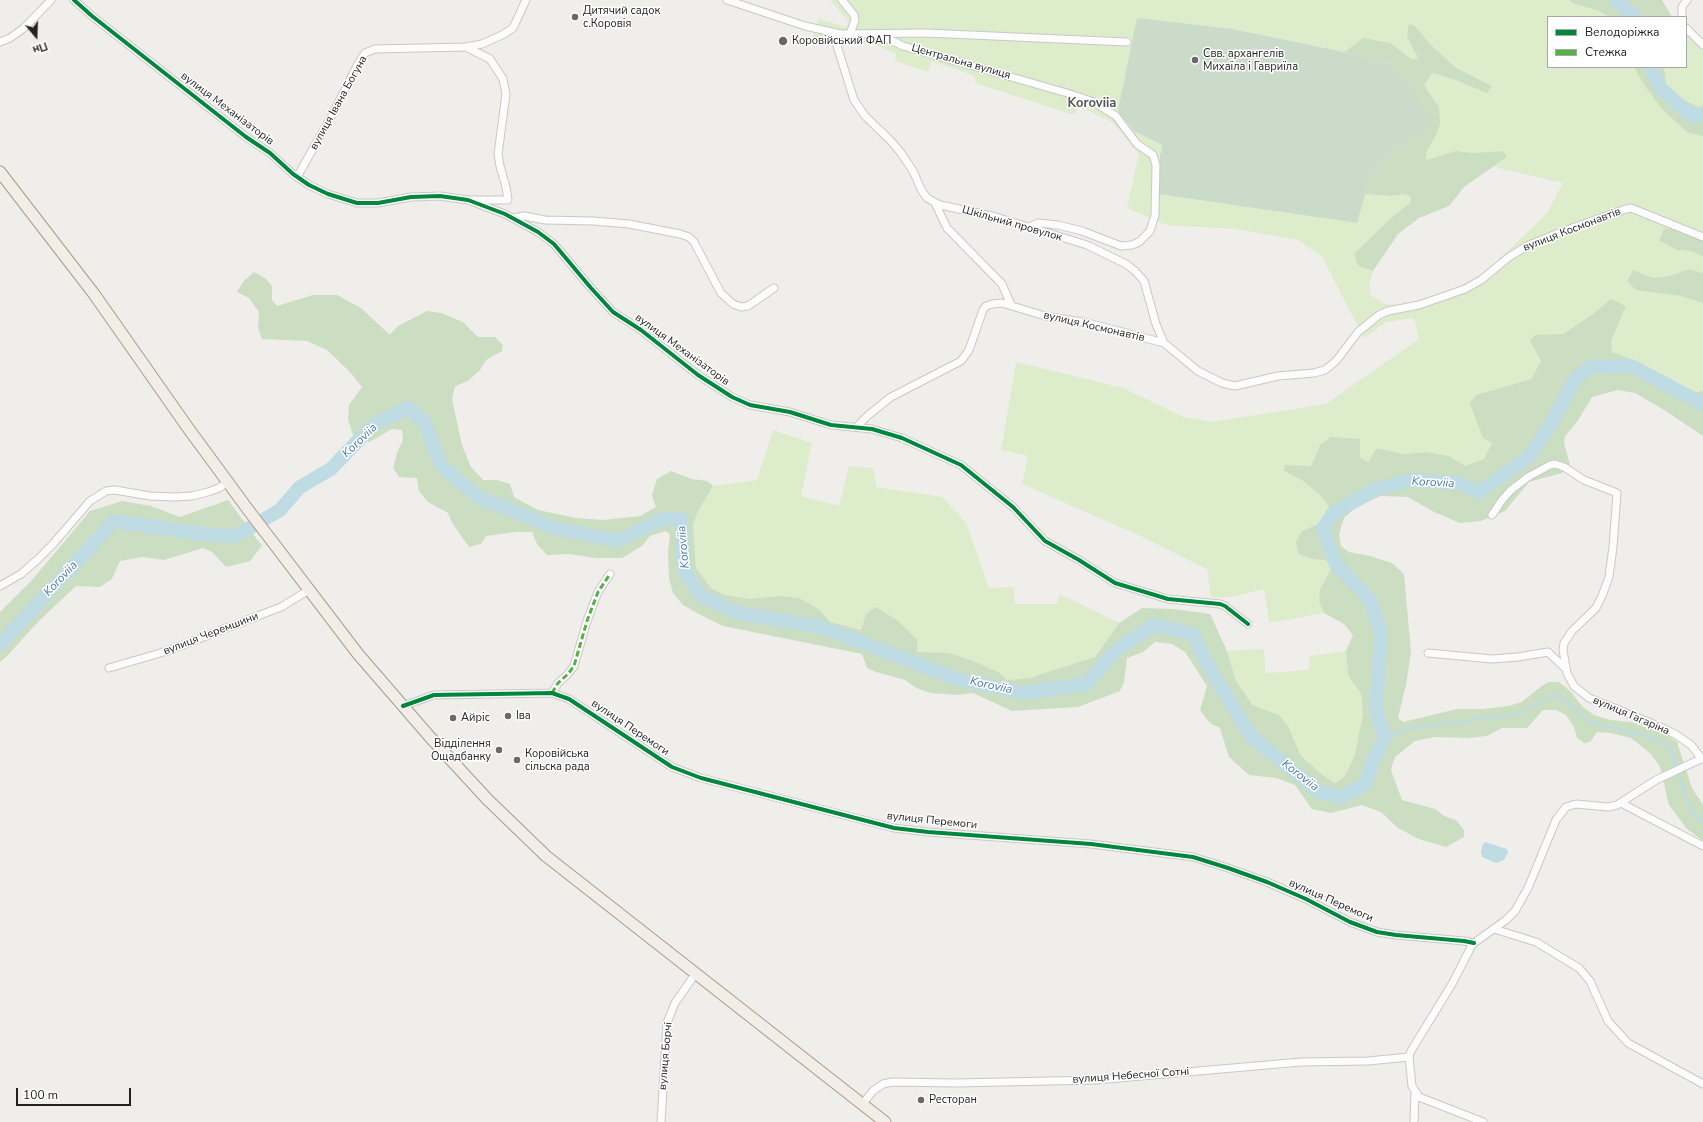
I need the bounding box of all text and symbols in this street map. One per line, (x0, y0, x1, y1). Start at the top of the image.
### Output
place label: Дитячий садок с.Коровія (583, 4, 660, 30)
marker: Дитячий садок с.Коровія (570, 12, 580, 22)
north arrow (16, 16, 56, 56)
legend (1547, 16, 1687, 68)
text: Велодоріжка (1585, 24, 1659, 40)
place label: Коровійський ФАП (792, 34, 891, 48)
marker: Коровійський ФАП (777, 35, 789, 47)
text: Пн (30, 38, 50, 57)
street label: Центральна вулиця (910, 42, 1012, 82)
text: Стежка (1585, 44, 1627, 60)
place label: Свв. архангелів Михаїла і Гавриїла (1203, 47, 1298, 73)
street label: вулиця Івана Богуна (308, 53, 370, 153)
marker: Свв. архангелів Михаїла і Гавриїла (1190, 55, 1200, 65)
street label: вулиця Механізаторів (178, 70, 276, 148)
district label: Koroviia (1068, 96, 1116, 112)
street label: Шкільний провулок (961, 203, 1063, 245)
street label: вулиця Космонавтів (1521, 205, 1623, 255)
street label: вулиця Космонавтів (1042, 309, 1146, 345)
street label: вулиця Механізаторів (632, 311, 732, 389)
water label: Koroviia (340, 421, 380, 461)
water label: Koroviia (1411, 475, 1455, 491)
water label: Koroviia (675, 525, 693, 569)
water label: Koroviia (41, 558, 81, 600)
street label: вулиця Черемшини (162, 610, 260, 658)
water label: Koroviia (968, 674, 1014, 698)
street label: вулиця Гагаріна (1591, 694, 1671, 738)
street label: вулиця Перемоги (589, 697, 671, 759)
place label: Іва (516, 709, 531, 723)
place label: Айріс (461, 711, 490, 725)
marker: Іва (503, 711, 513, 721)
marker: Айріс (448, 713, 458, 723)
place label: Відділення Ощадбанку (431, 737, 491, 763)
marker: Відділення Ощадбанку (494, 745, 504, 755)
place label: Коровійська сільска рада (525, 747, 590, 773)
marker: Коровійська сільска рада (512, 755, 522, 765)
water label: Koroviia (1279, 757, 1321, 795)
street label: вулиця Перемоги (886, 810, 978, 832)
street label: вулиця Перемоги (1287, 876, 1375, 926)
street label: вулиця Борчі (656, 1021, 676, 1091)
street label: вулиця Небесної Сотні (1072, 1065, 1190, 1087)
scale bar (18, 1080, 133, 1106)
text: 100 m (23, 1087, 58, 1103)
place label: Ресторан (929, 1093, 977, 1107)
marker: Ресторан (916, 1095, 926, 1105)

